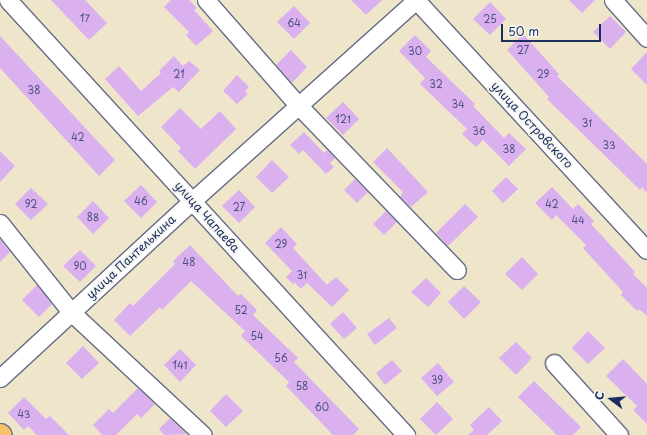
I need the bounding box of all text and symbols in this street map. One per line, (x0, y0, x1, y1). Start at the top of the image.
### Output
house number: 17 (80, 12, 90, 24)
house number: 25 (483, 13, 497, 25)
scale bar (503, 16, 603, 42)
house number: 64 (287, 17, 301, 29)
text: 50 m (508, 22, 539, 40)
house number: 27 (517, 44, 529, 56)
house number: 30 (408, 45, 422, 57)
house number: 21 (173, 68, 185, 80)
house number: 29 (537, 68, 549, 80)
house number: 32 (429, 78, 443, 90)
street label: улица Островского (488, 78, 576, 172)
house number: 38 (28, 84, 40, 96)
house number: 34 (451, 98, 465, 110)
house number: 121 (335, 113, 351, 125)
house number: 31 (582, 117, 592, 129)
house number: 36 (472, 125, 486, 137)
house number: 42 (71, 131, 85, 143)
house number: 33 (602, 139, 616, 151)
house number: 38 (503, 143, 515, 155)
street label: улица Чапаева (171, 178, 243, 256)
house number: 46 (134, 195, 148, 207)
house number: 92 (25, 198, 37, 210)
house number: 42 (545, 198, 559, 210)
house number: 27 (233, 201, 245, 213)
house number: 88 (87, 211, 99, 223)
street label: улица Пантелькина (83, 212, 179, 302)
house number: 44 (571, 214, 585, 226)
house number: 29 (275, 238, 287, 250)
house number: 48 (183, 256, 195, 268)
house number: 90 (73, 260, 87, 272)
house number: 31 (297, 269, 307, 281)
house number: 52 (234, 304, 248, 316)
house number: 54 (250, 330, 264, 342)
house number: 56 (274, 352, 288, 364)
house number: 141 (173, 359, 187, 371)
house number: 39 (431, 374, 443, 386)
north arrow (591, 379, 631, 419)
house number: 58 (296, 380, 308, 392)
text: С (590, 389, 608, 402)
house number: 60 (315, 401, 329, 413)
house number: 43 (18, 408, 30, 420)

